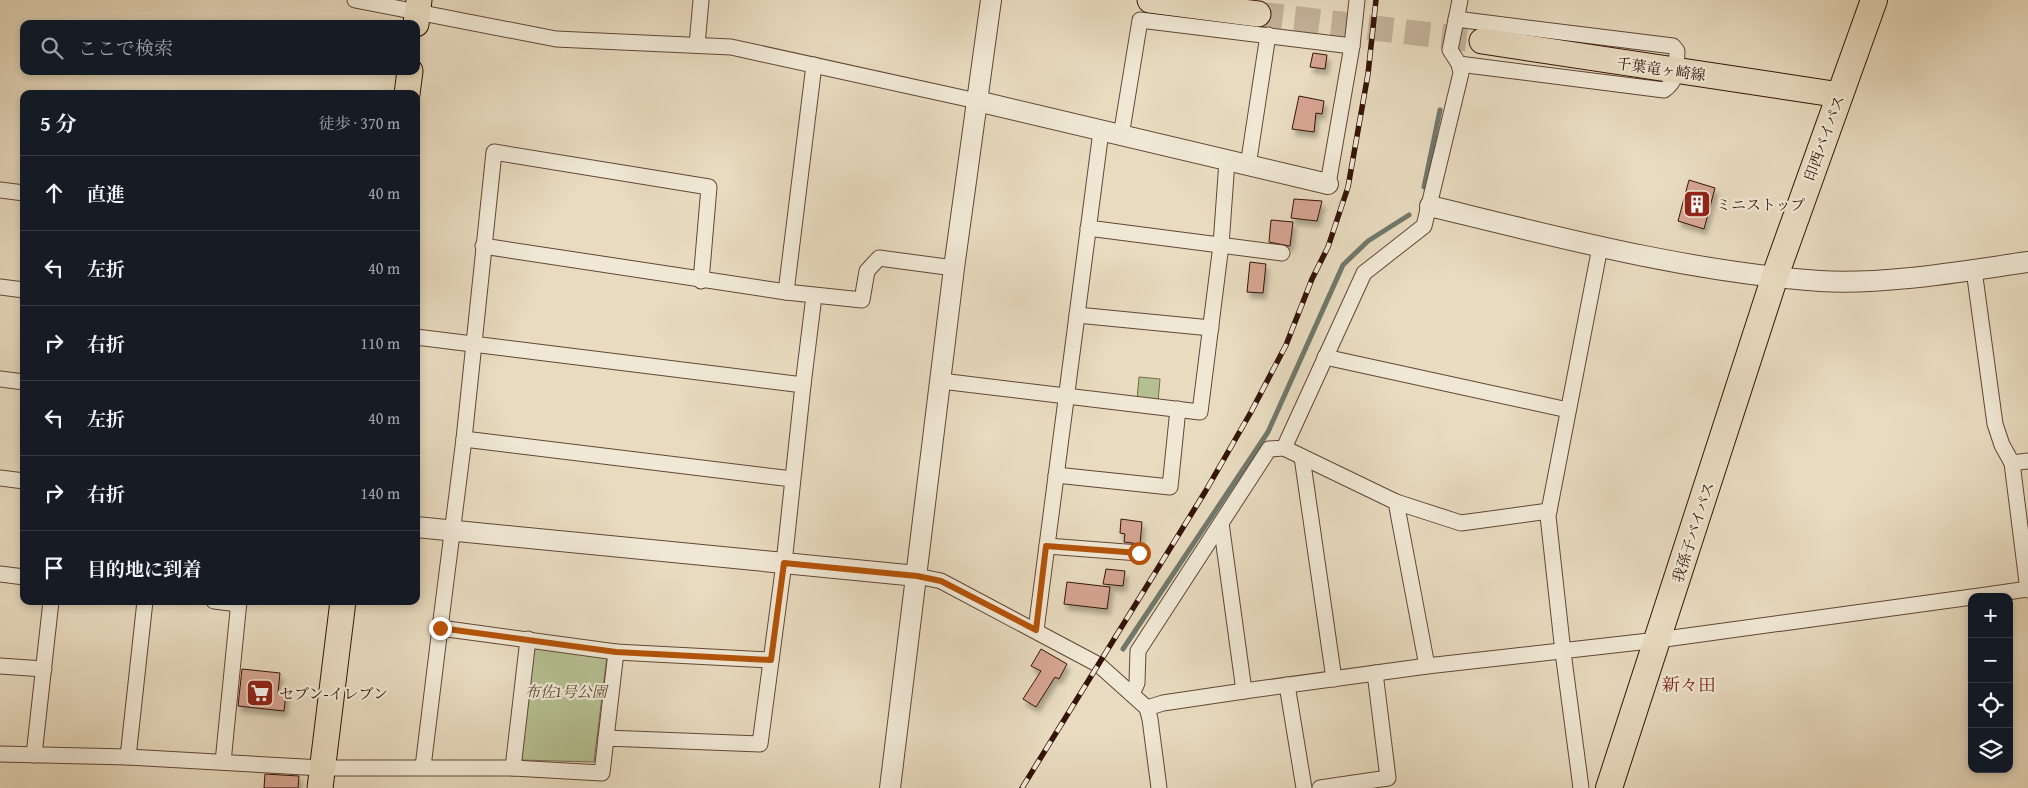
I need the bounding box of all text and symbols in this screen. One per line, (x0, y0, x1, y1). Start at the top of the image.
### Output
search box (20, 20, 420, 75)
icon: search (38, 34, 66, 62)
text: ここで検索 (78, 34, 173, 62)
street label: 千葉竜ヶ崎線 (1615, 52, 1707, 86)
street label: 印西バイパス (1799, 92, 1849, 184)
text: 5 分 (40, 108, 77, 139)
text: 徒歩 · 370 m (319, 111, 400, 135)
icon: ahead (40, 179, 68, 207)
text: 直進 (87, 180, 125, 208)
text: 40 m (368, 181, 400, 205)
building icon: ミニストップ (1682, 189, 1712, 219)
place label: ミニストップ (1716, 194, 1806, 215)
icon: left (40, 254, 68, 282)
text: 左折 (87, 255, 125, 283)
text: 40 m (368, 256, 400, 280)
icon: right (40, 329, 68, 357)
text: 右折 (87, 330, 125, 358)
text: 110 m (360, 331, 400, 355)
icon: left (40, 404, 68, 432)
text: 左折 (87, 405, 125, 433)
text: 40 m (368, 406, 400, 430)
icon: right (40, 479, 68, 507)
street label: 我孫子バイパス (1667, 479, 1719, 585)
text: 右折 (87, 480, 125, 508)
text: 140 m (360, 481, 400, 505)
route start (1128, 542, 1151, 565)
icon: arrive (40, 554, 68, 582)
text: 目的地に到着 (87, 555, 201, 583)
map controls (1968, 593, 2013, 773)
button: + (1968, 593, 2013, 638)
route end (429, 617, 452, 640)
button: − (1968, 638, 2013, 683)
district label: 新々田 (1662, 671, 1716, 698)
supermarket icon: セブン-イレブン (245, 678, 275, 708)
park label: 布佐1号公園 (525, 681, 610, 702)
place label: セブン-イレブン (279, 683, 388, 704)
button: locate (1968, 683, 2013, 728)
button: layers (1968, 728, 2013, 773)

